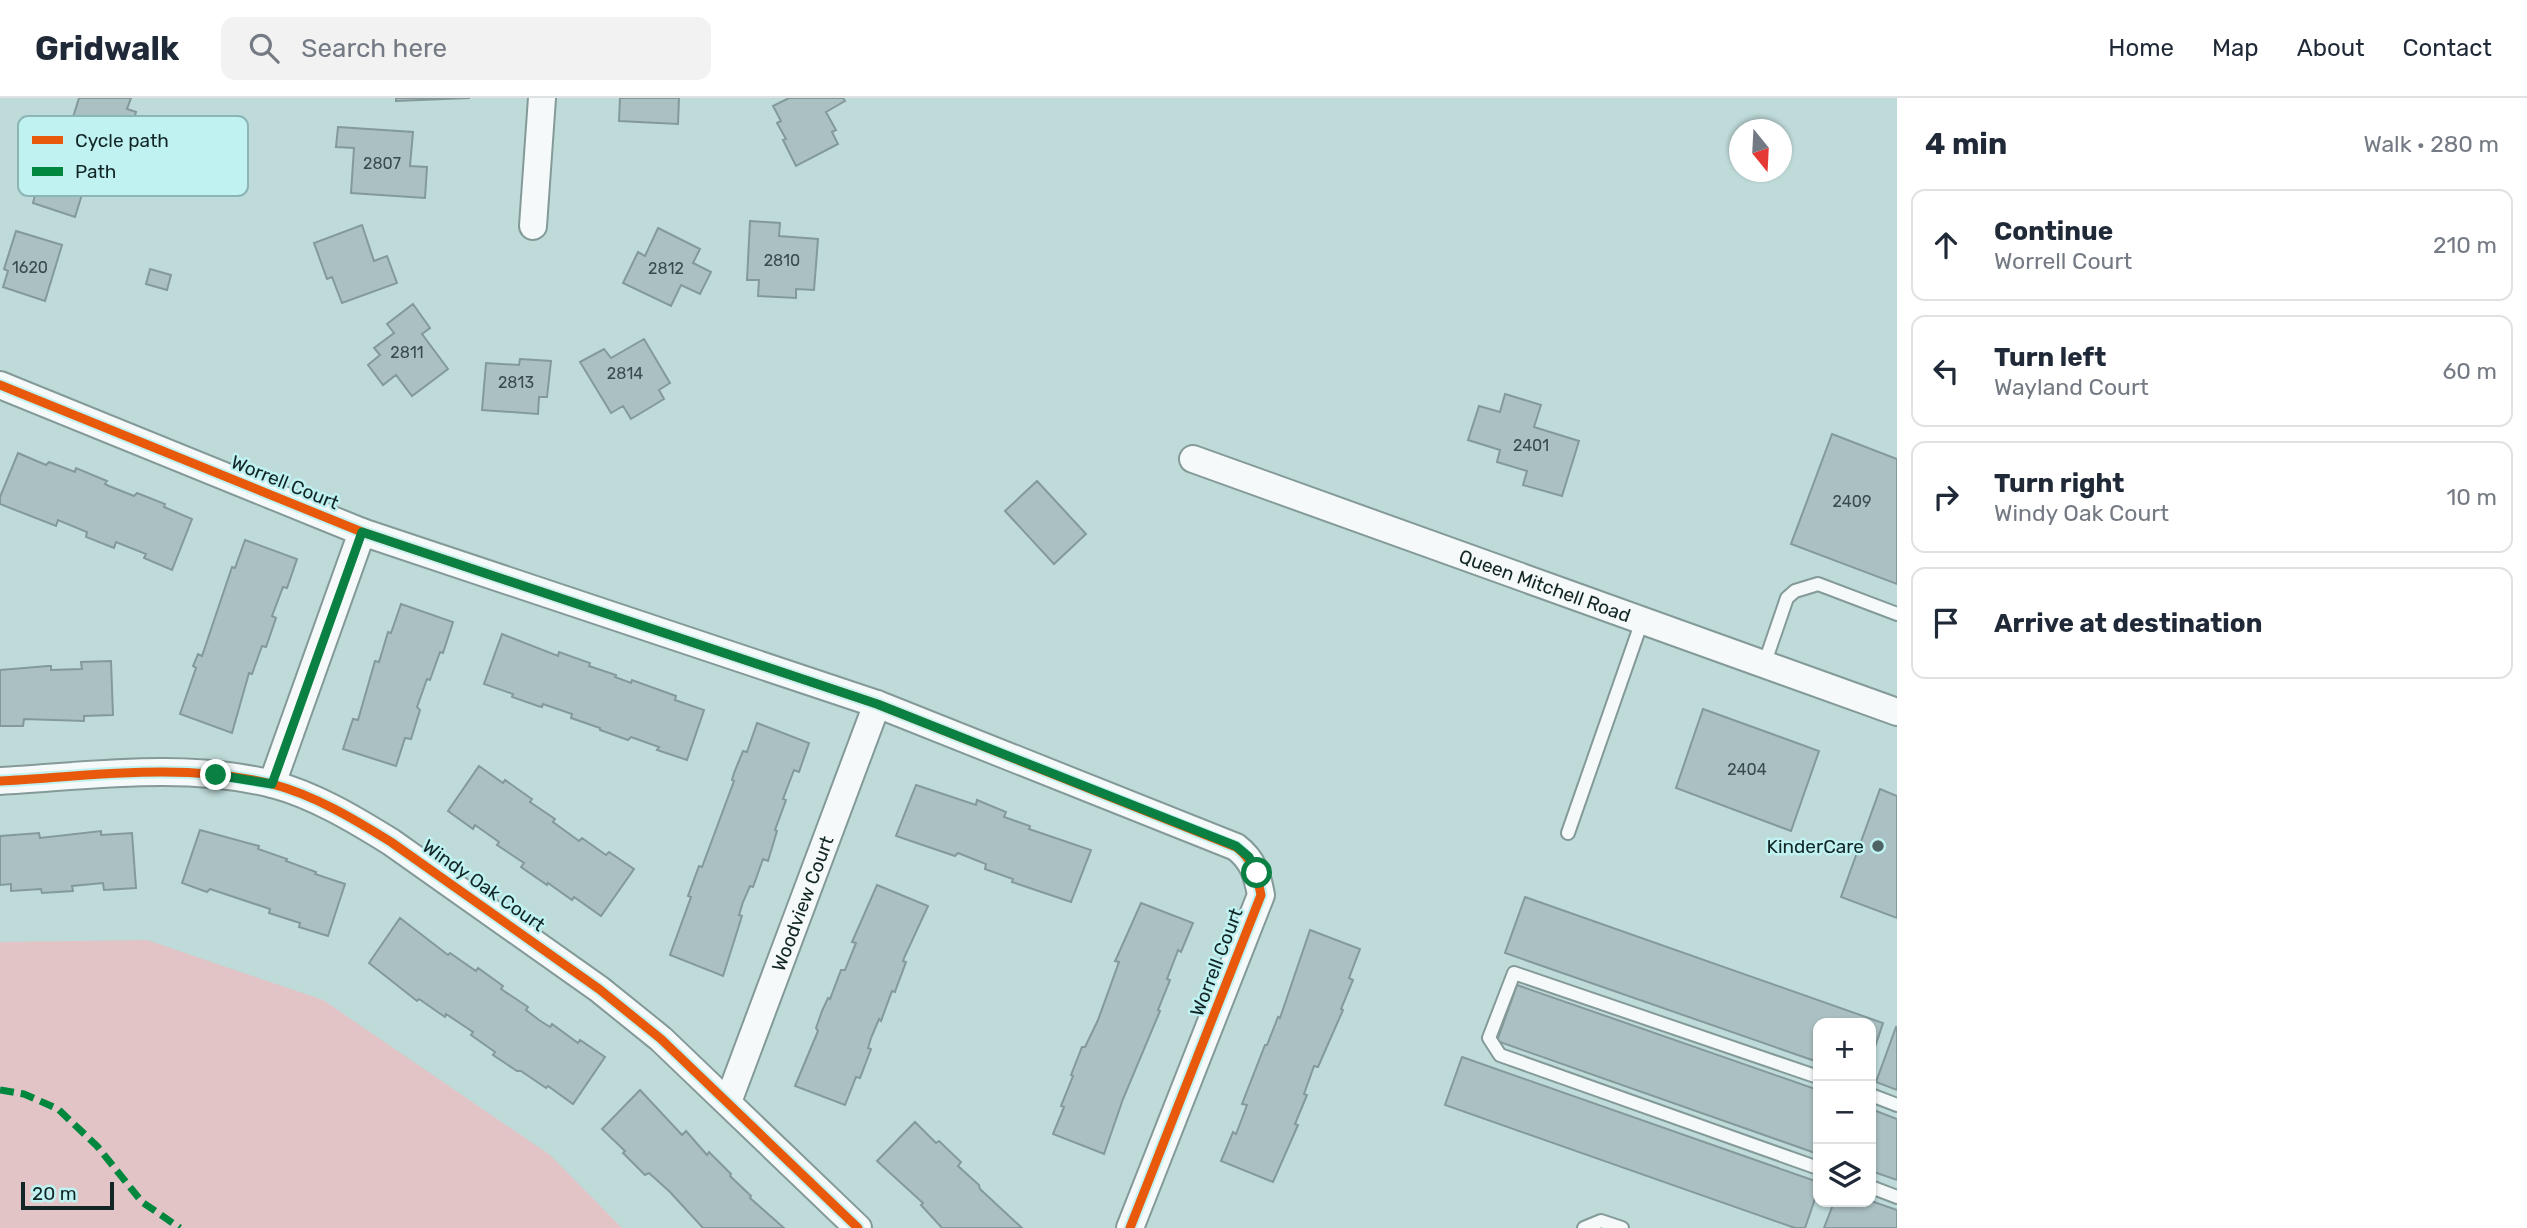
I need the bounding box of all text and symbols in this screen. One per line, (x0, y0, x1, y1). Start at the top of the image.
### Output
search box (221, 17, 711, 80)
text: Gridwalk (35, 29, 179, 68)
icon: search (245, 29, 283, 67)
text: Search here (301, 33, 447, 64)
text: Home (2108, 34, 2174, 62)
text: Map (2212, 34, 2259, 62)
text: About (2297, 34, 2365, 62)
text: Contact (2403, 34, 2492, 62)
legend (18, 116, 248, 196)
north arrow (1729, 119, 1792, 182)
text: 4 min (1925, 126, 2007, 162)
text: Cycle path (75, 129, 169, 152)
text: Walk · 280 m (2363, 130, 2499, 158)
house number: 2807 (363, 154, 401, 173)
text: Path (75, 160, 116, 183)
text: Continue (1994, 216, 2113, 247)
icon: ahead (1927, 226, 1965, 264)
text: 210 m (2433, 231, 2497, 259)
text: Worrell Court (1994, 247, 2132, 275)
house number: 2810 (764, 251, 800, 270)
house number: 1620 (12, 258, 48, 277)
house number: 2812 (648, 259, 684, 278)
text: Turn left (1994, 342, 2106, 373)
house number: 2811 (390, 343, 424, 362)
icon: left (1927, 352, 1965, 390)
text: 60 m (2442, 357, 2497, 385)
house number: 2814 (607, 364, 643, 383)
house number: 2813 (498, 373, 534, 392)
text: Wayland Court (1994, 373, 2149, 401)
house number: 2401 (1513, 436, 1549, 455)
street label: Worrell Court (228, 450, 343, 515)
text: Turn right (1994, 468, 2124, 499)
icon: right (1927, 478, 1965, 516)
text: 10 m (2446, 483, 2497, 511)
house number: 2409 (1833, 492, 1871, 511)
text: Windy Oak Court (1994, 499, 2169, 527)
street label: Queen Mitchell Road (1456, 545, 1634, 627)
icon: arrive (1927, 604, 1965, 642)
text: Arrive at destination (1994, 608, 2262, 639)
route end (200, 759, 231, 790)
house number: 2404 (1727, 760, 1767, 779)
street label: Woodview Court (767, 832, 839, 974)
street label: Windy Oak Court (418, 835, 550, 937)
place label: KinderCare (1766, 835, 1864, 858)
marker: KinderCare (1870, 838, 1886, 854)
route start (1241, 857, 1272, 888)
street label: Worrell Court (1185, 904, 1248, 1020)
map controls (1813, 1018, 1876, 1207)
button: + (1813, 1018, 1876, 1081)
button: − (1813, 1081, 1876, 1144)
button: layers (1813, 1144, 1876, 1207)
scale bar (21, 1179, 114, 1211)
text: 20 m (32, 1182, 77, 1205)

